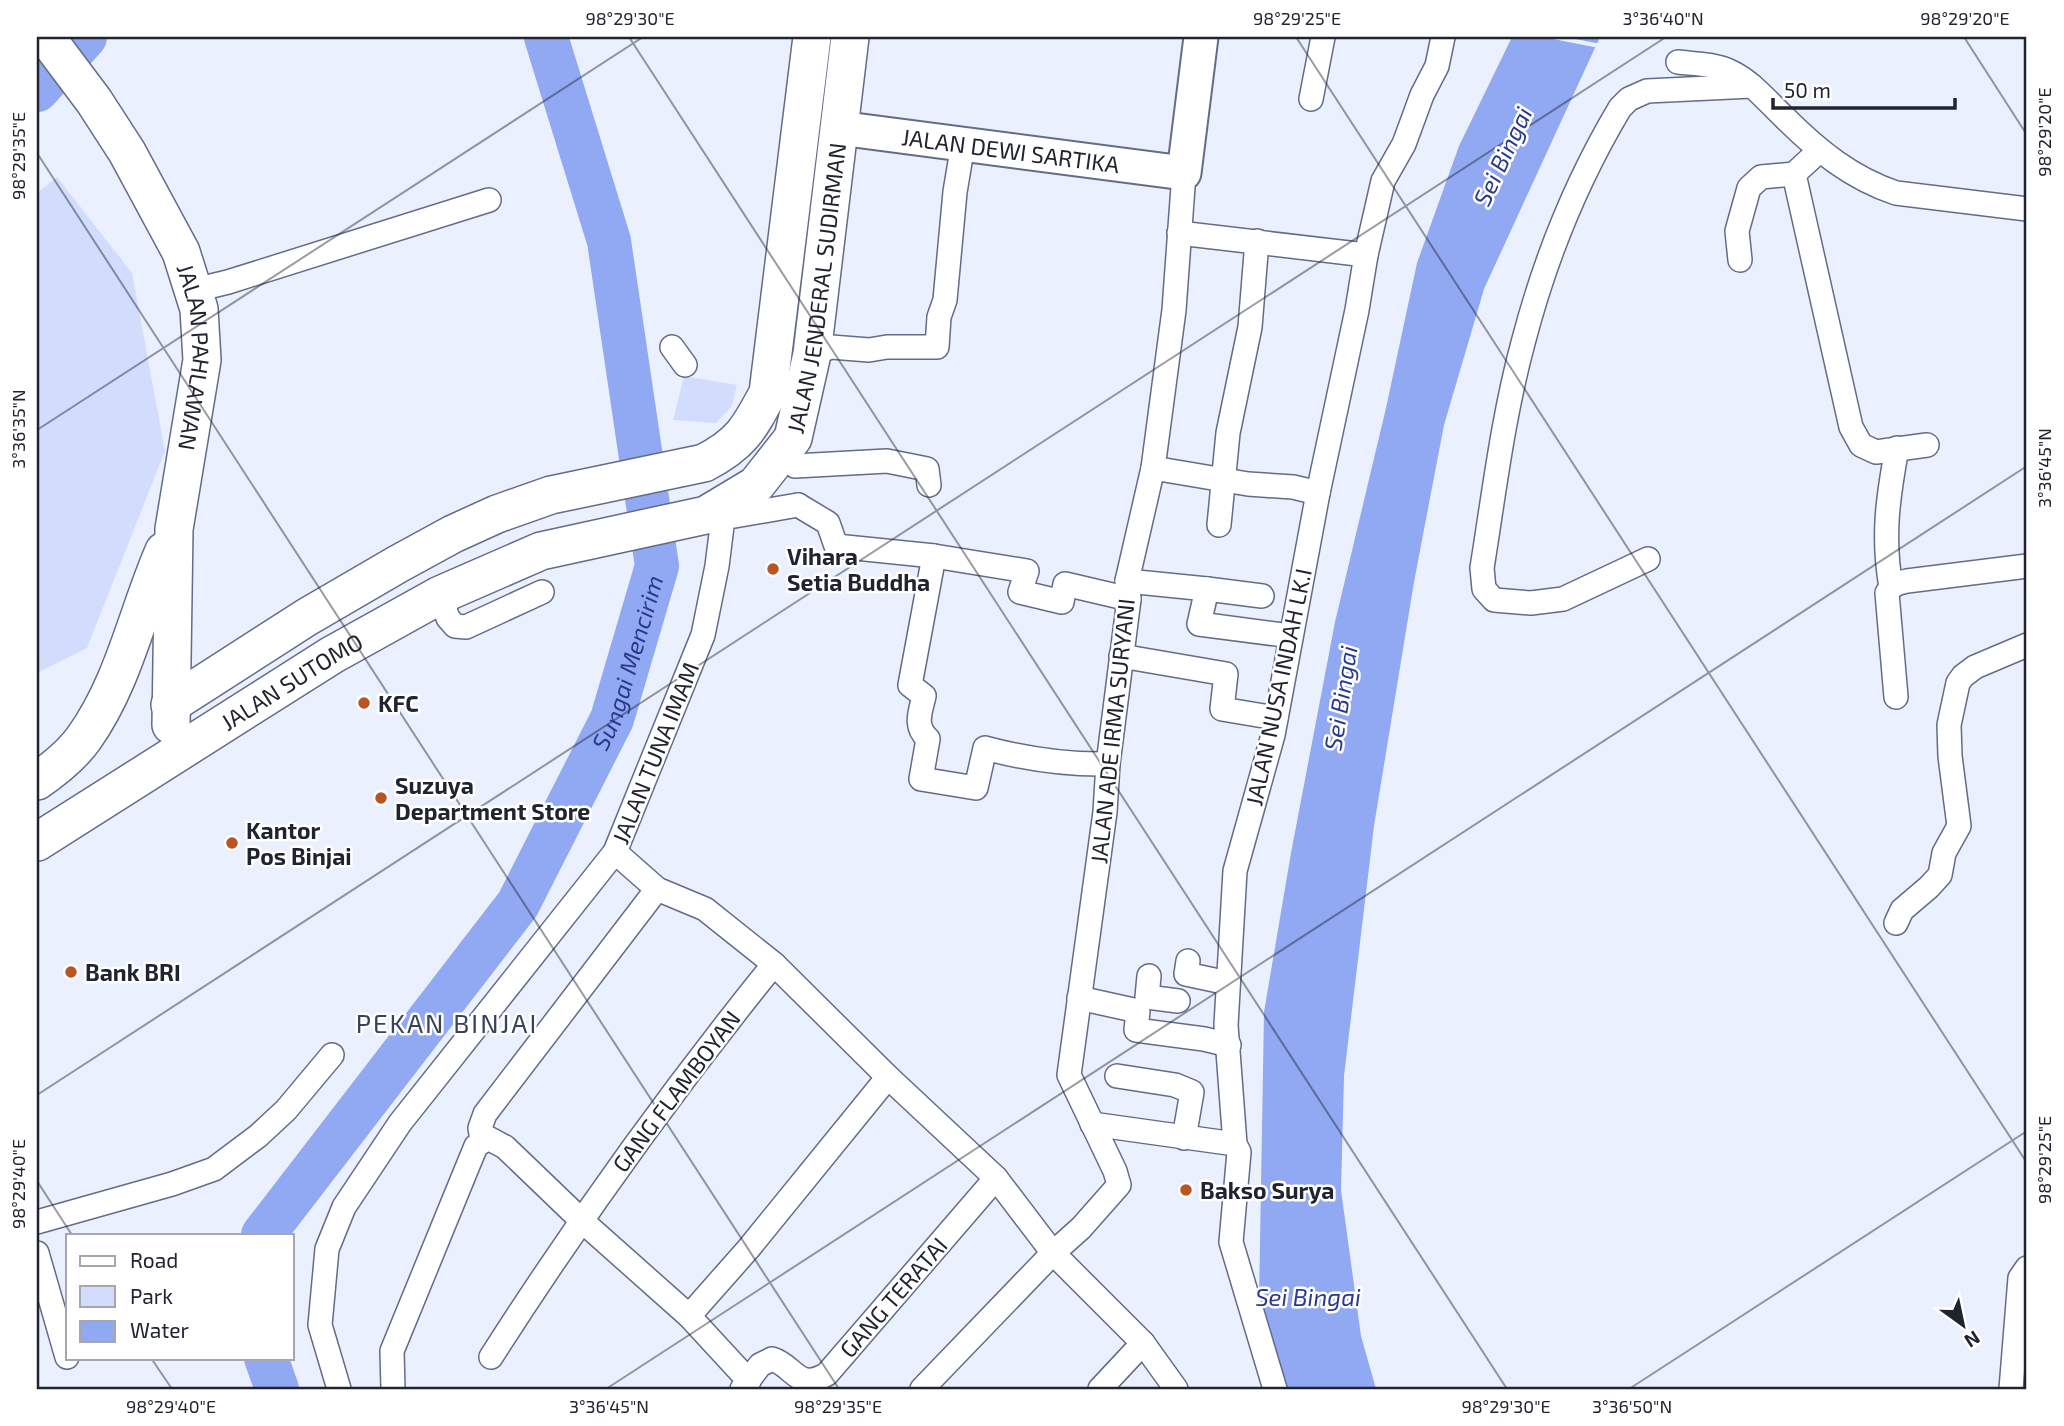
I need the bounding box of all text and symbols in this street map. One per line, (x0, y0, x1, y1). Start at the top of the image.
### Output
text: 98°29'30"E (585, 7, 675, 29)
text: 98°29'25"E (1253, 7, 1341, 29)
text: 3°36'40"N (1622, 7, 1704, 29)
text: 98°29'20"E (1920, 7, 2010, 29)
scale bar (1773, 66, 1955, 110)
text: 50 m (1784, 77, 1831, 102)
text: 98°29'20"E (2033, 87, 2055, 177)
water label: Sei Bingai (1467, 102, 1538, 210)
text: 98°29'35"E (7, 112, 29, 200)
street label: JALAN DEWI SARTIKA (900, 122, 1122, 179)
street label: JALAN JENDERAL SUDIRMAN (780, 141, 851, 436)
street label: JALAN PAHLAWAN (172, 260, 216, 453)
text: 3°36'35"N (7, 389, 29, 469)
text: 3°36'45"N (2033, 428, 2055, 508)
place label: Vihara Setia Buddha (787, 542, 930, 596)
marker: Vihara Setia Buddha (765, 561, 781, 577)
street label: JALAN NUSA INDAH LK.I (1239, 566, 1317, 808)
water label: Sungai Mencirim (585, 572, 668, 754)
street label: JALAN ADE IRMA SURYANI (1084, 597, 1140, 865)
street label: JALAN SUTOMO (215, 627, 367, 736)
water label: Sei Bingai (1317, 643, 1363, 752)
street label: JALAN TUNA IMAM (606, 658, 704, 848)
place label: KFC (378, 689, 419, 717)
marker: KFC (356, 695, 372, 711)
place label: Suzuya Department Store (395, 771, 590, 825)
marker: Suzuya Department Store (373, 790, 389, 806)
place label: Kantor Pos Binjai (246, 816, 352, 870)
marker: Kantor Pos Binjai (224, 835, 240, 851)
place label: Bank BRI (85, 958, 181, 986)
marker: Bank BRI (63, 964, 79, 980)
street label: GANG FLAMBOYAN (606, 1005, 746, 1177)
district label: PEKAN BINJAI (356, 1007, 538, 1038)
text: 98°29'25"E (2033, 1116, 2055, 1204)
text: 98°29'40"E (7, 1139, 29, 1229)
place label: Bakso Surya (1200, 1176, 1334, 1204)
marker: Bakso Surya (1178, 1182, 1194, 1198)
street label: GANG TERATAI (833, 1231, 953, 1363)
legend (66, 1234, 294, 1360)
text: Road (130, 1247, 178, 1272)
water label: Sei Bingai (1255, 1282, 1361, 1311)
text: Park (130, 1283, 173, 1308)
north arrow (1927, 1290, 1997, 1360)
text: Water (130, 1317, 189, 1342)
text: N (1961, 1326, 1985, 1353)
text: 98°29'40"E (126, 1395, 216, 1417)
text: 3°36'45"N (569, 1395, 649, 1417)
text: 98°29'35"E (794, 1395, 882, 1417)
text: 98°29'30"E (1461, 1395, 1551, 1417)
text: 3°36'50"N (1592, 1395, 1672, 1417)

